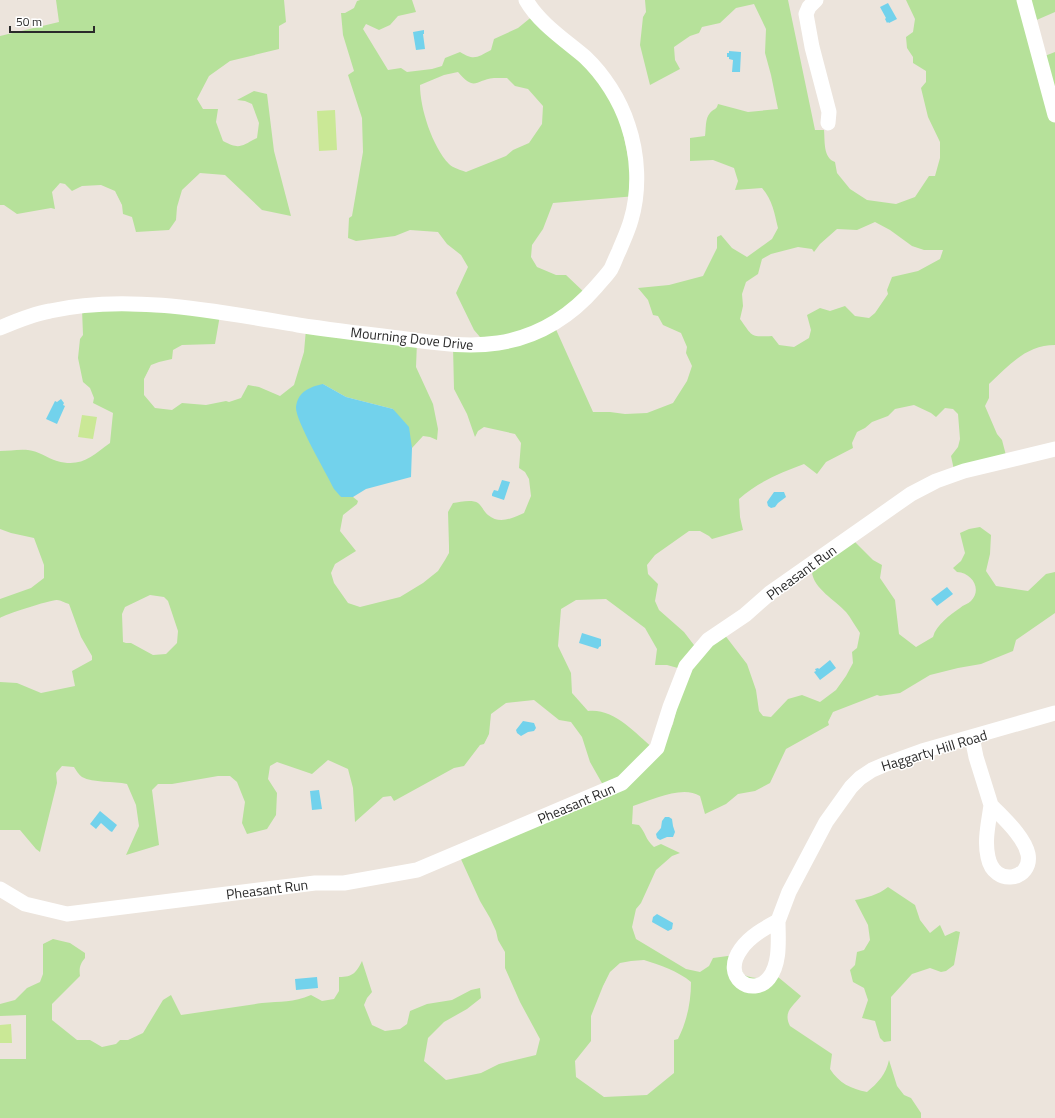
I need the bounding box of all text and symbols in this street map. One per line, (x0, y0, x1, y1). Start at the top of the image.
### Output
scale bar (10, 8, 94, 34)
text: 50 m (16, 12, 42, 31)
street label: Mourning Dove Drive (350, 321, 474, 355)
street label: Pheasant Run (761, 539, 841, 605)
street label: Haggarty Hill Road (878, 724, 990, 776)
street label: Pheasant Run (534, 777, 618, 829)
street label: Pheasant Run (225, 874, 309, 904)

